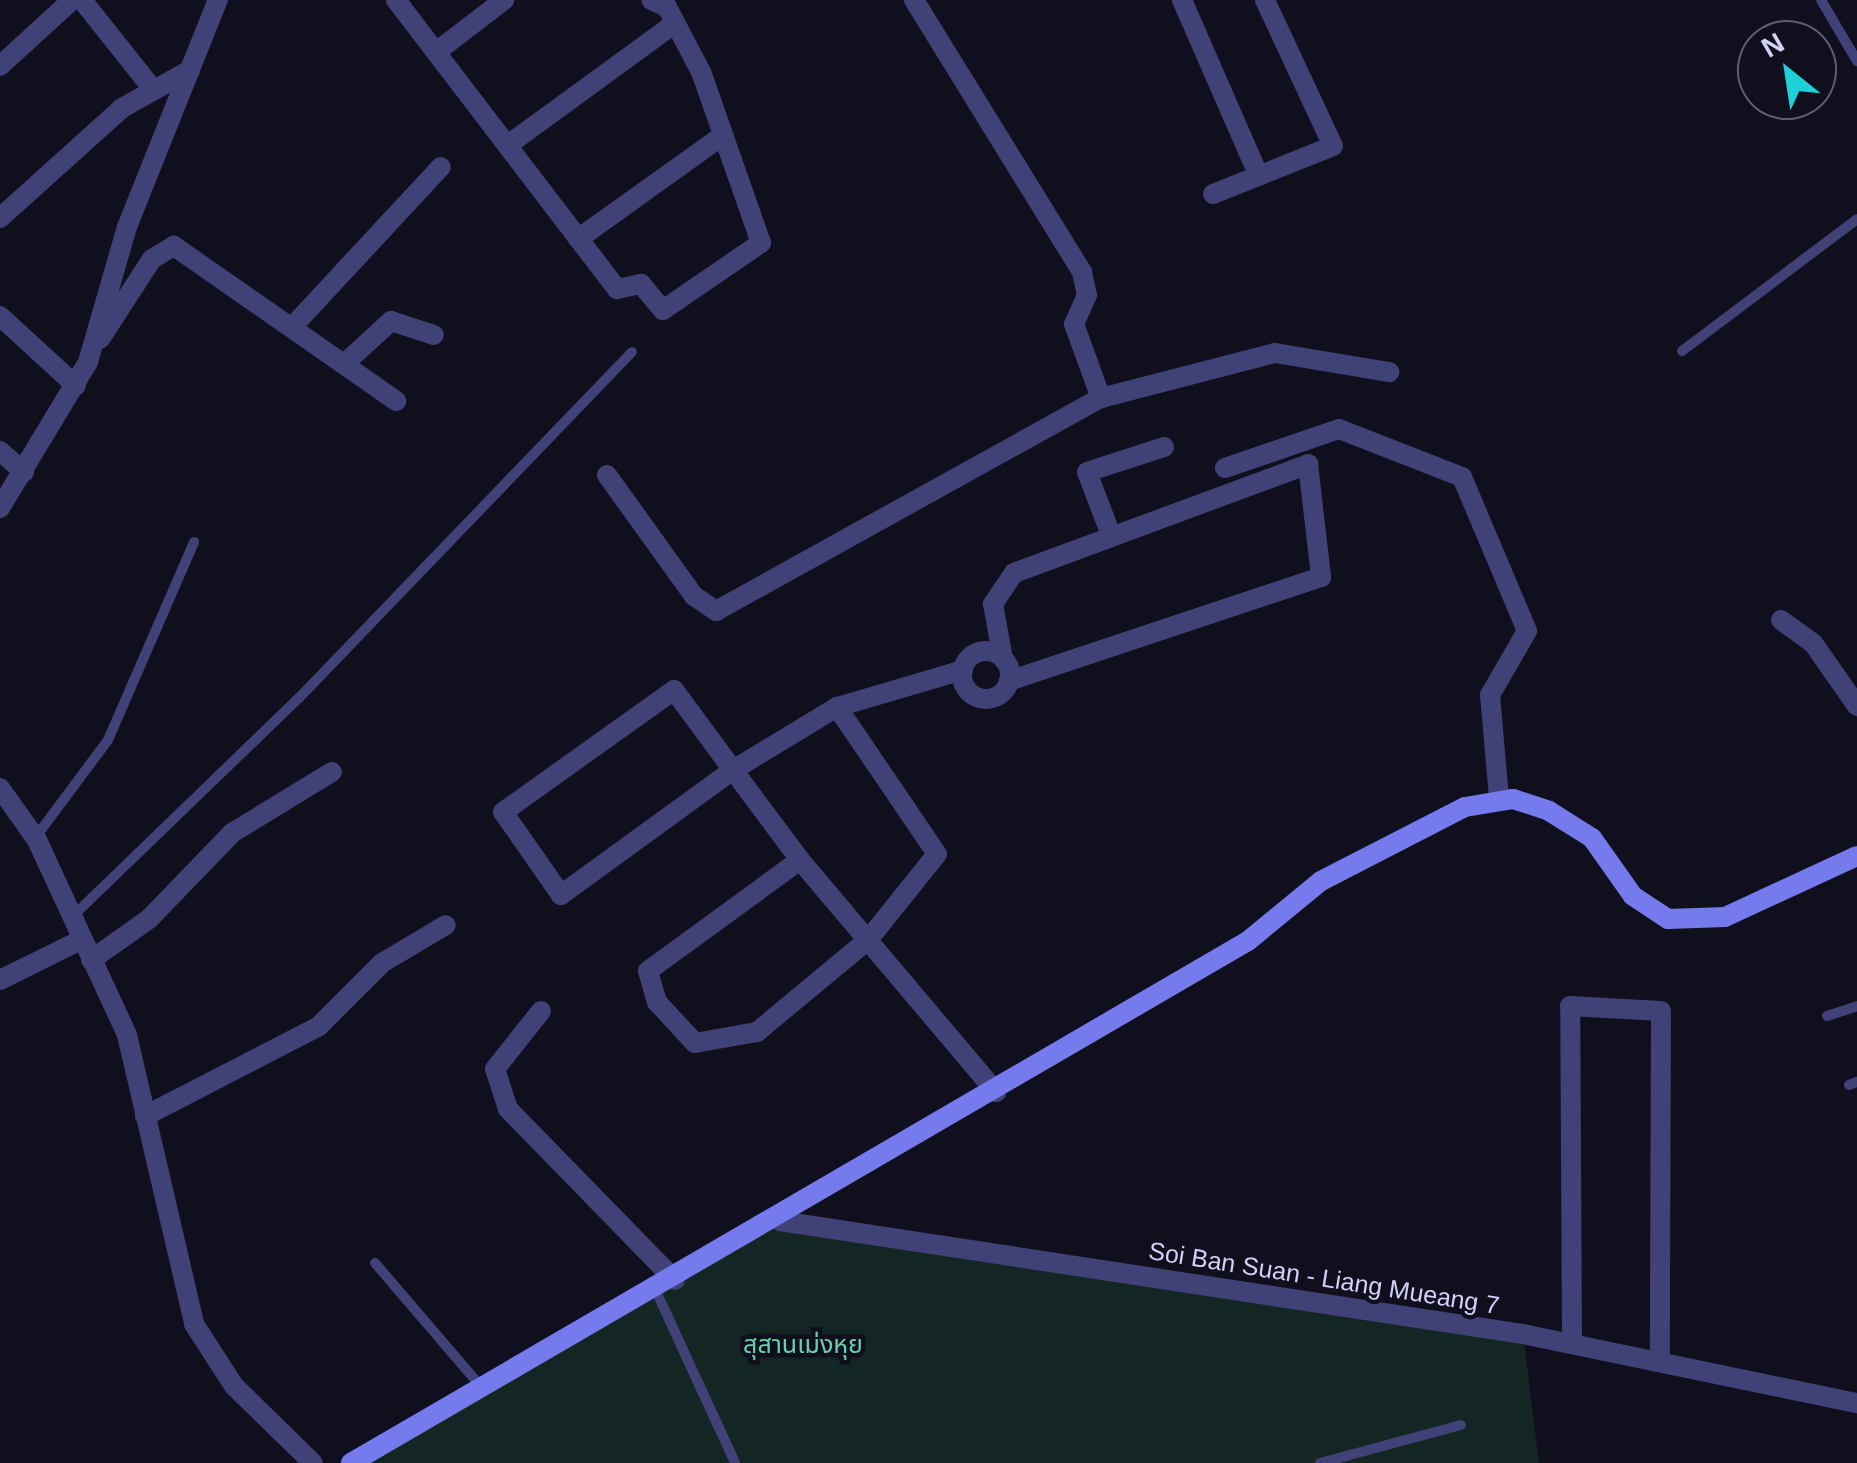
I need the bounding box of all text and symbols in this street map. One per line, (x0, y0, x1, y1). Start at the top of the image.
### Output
north arrow (1737, 20, 1837, 120)
text: N (1756, 27, 1789, 64)
street label: Soi Ban Suan - Liang Mueang 7 (1147, 1235, 1501, 1321)
park label: สุสานเม่งหุย (743, 1329, 863, 1359)

